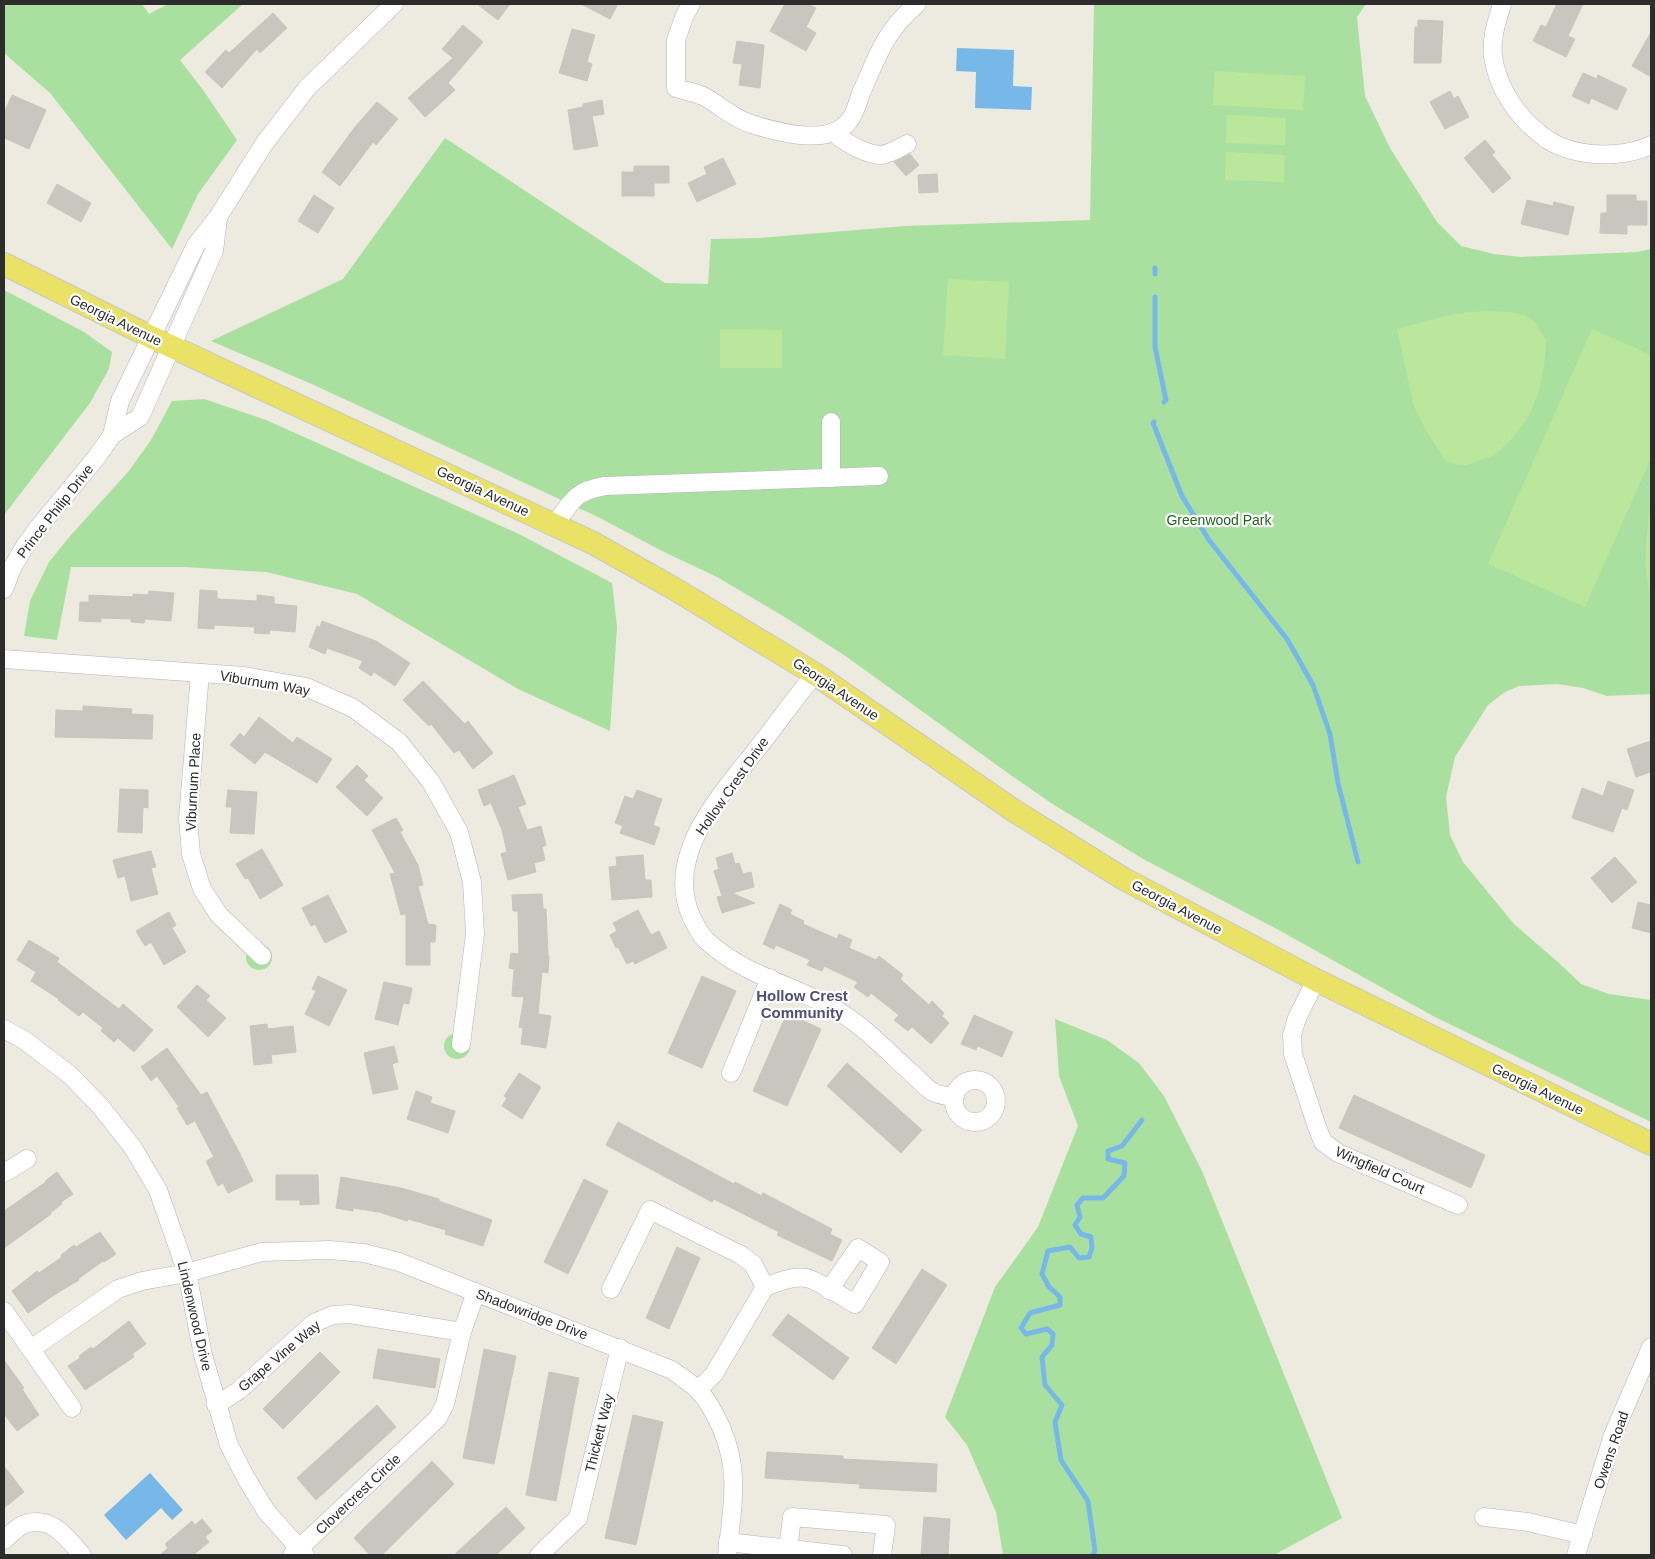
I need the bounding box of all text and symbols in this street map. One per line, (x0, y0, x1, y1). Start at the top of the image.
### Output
street label: Georgia Avenue (67, 291, 165, 349)
street label: Prince Philip Drive (13, 461, 97, 561)
street label: Georgia Avenue (434, 463, 532, 520)
park label: Greenwood Park (1166, 512, 1273, 528)
street label: Georgia Avenue (790, 654, 882, 724)
street label: Viburnum Way (219, 667, 311, 699)
street label: Viburnum Place (182, 732, 204, 832)
street label: Hollow Crest Drive (692, 734, 772, 838)
street label: Georgia Avenue (1129, 876, 1225, 938)
district label: Hollow Crest Community (756, 987, 848, 1021)
street label: Georgia Avenue (1489, 1060, 1587, 1118)
street label: Wingfield Court (1333, 1143, 1427, 1197)
street label: Lindenwood Drive (175, 1260, 215, 1373)
street label: Shadowridge Drive (474, 1285, 590, 1343)
street label: Grape Vine Way (235, 1317, 323, 1395)
street label: Thickett Way (582, 1392, 616, 1474)
street label: Owens Road (1590, 1409, 1632, 1491)
street label: Clovercrest Circle (312, 1450, 404, 1538)

